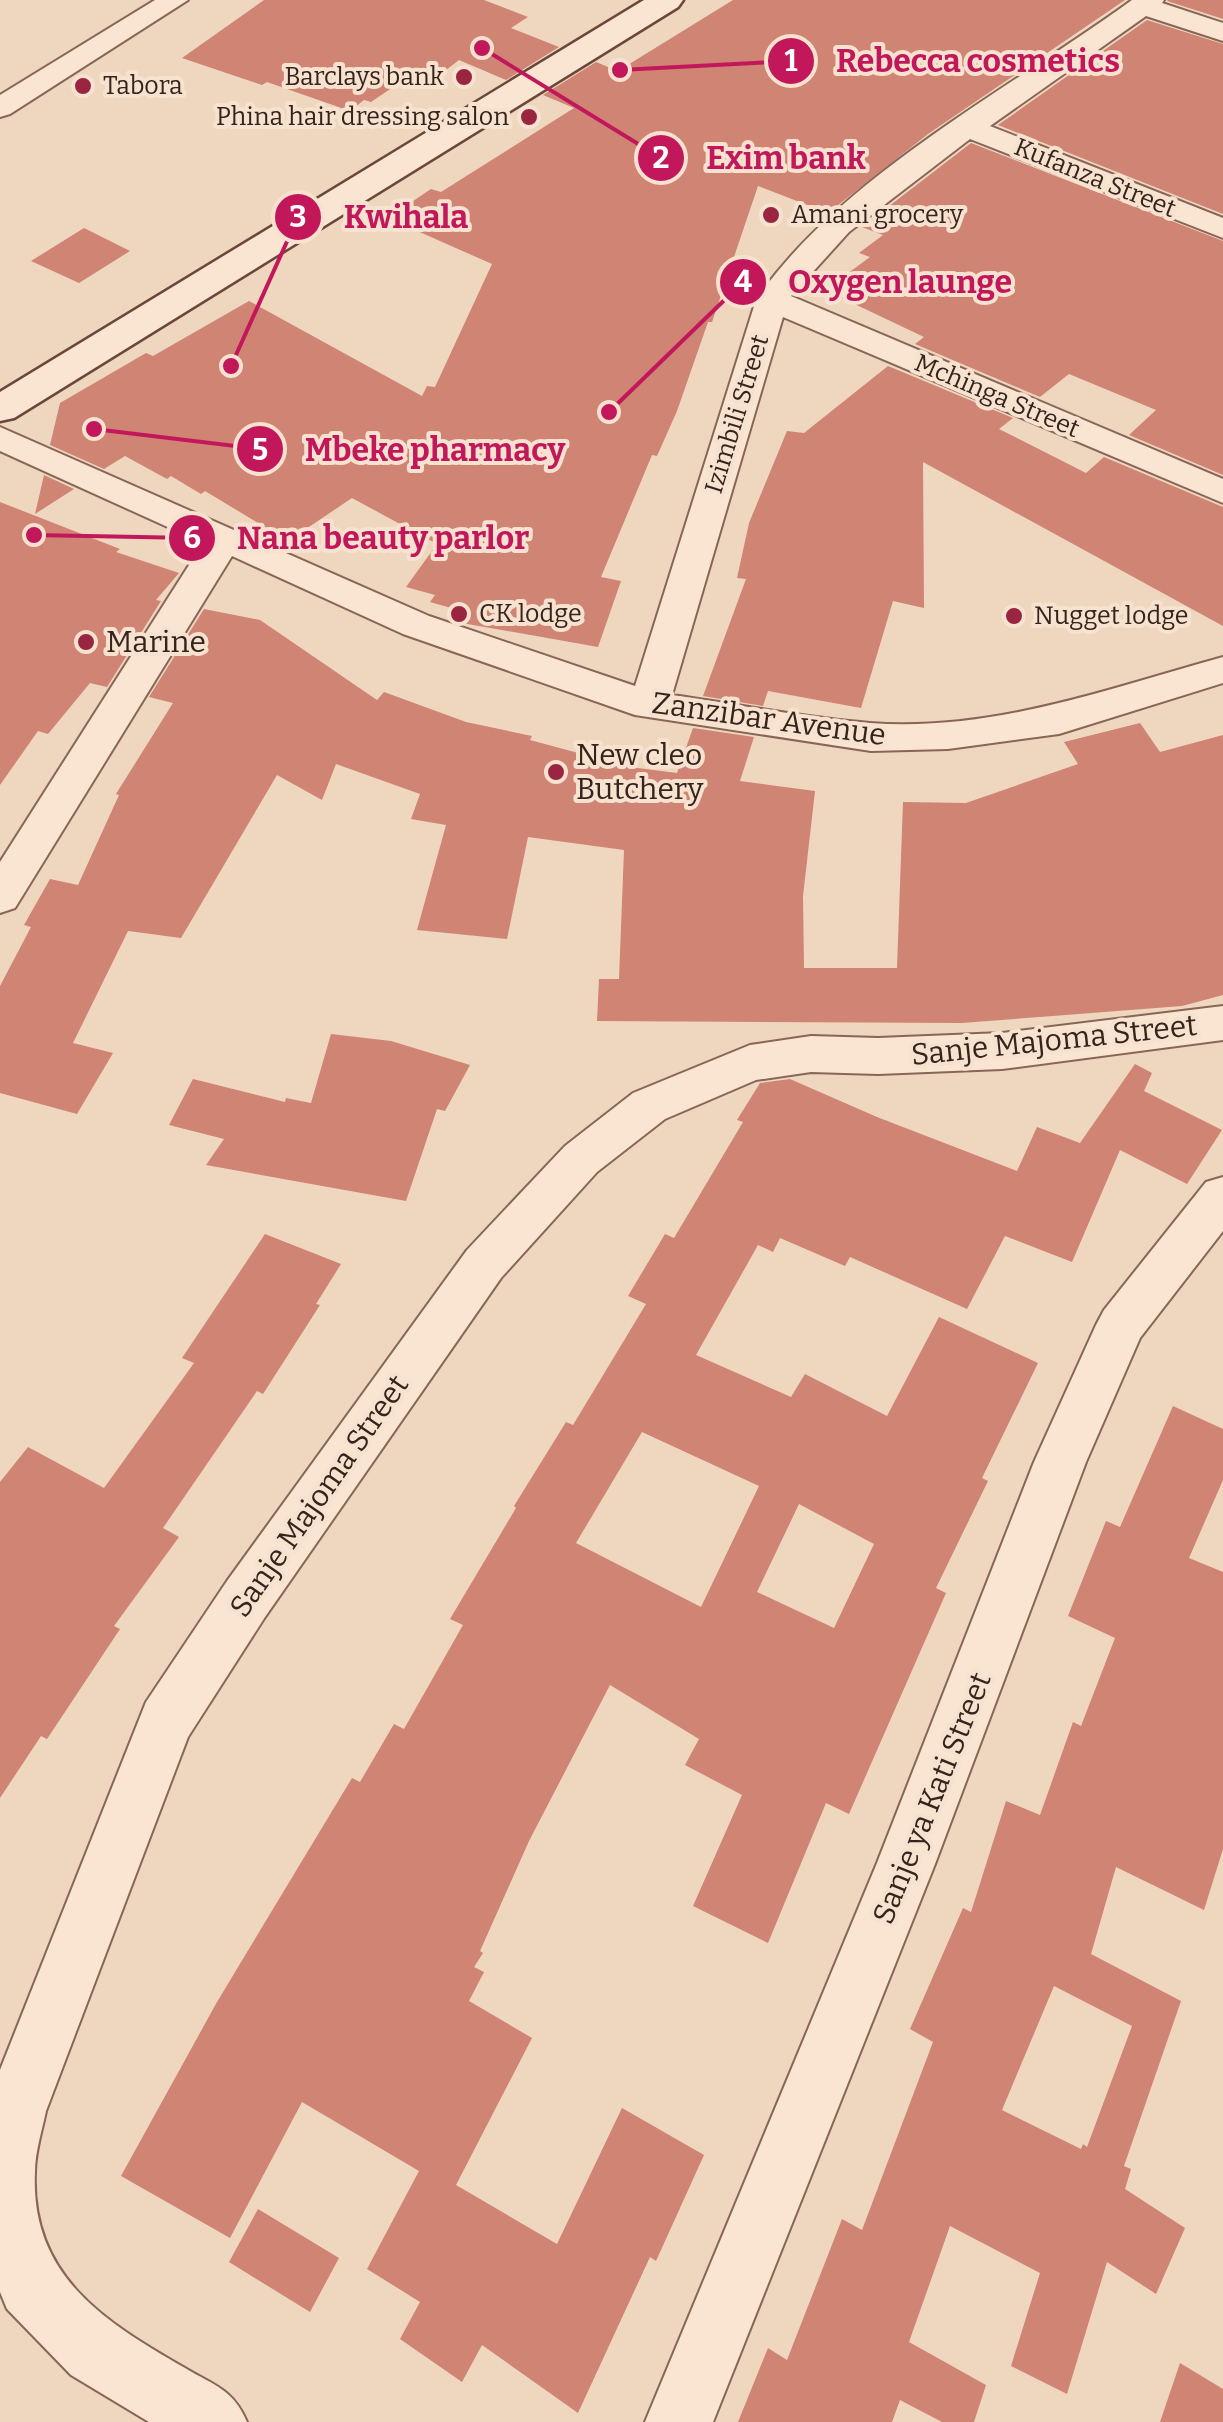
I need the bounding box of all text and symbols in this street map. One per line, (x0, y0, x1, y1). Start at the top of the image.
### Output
callout: Rebecca cosmetics (766, 30, 1140, 92)
text: Rebecca cosmetics (836, 42, 1120, 80)
text: 1 (785, 43, 798, 79)
place label: Barclays bank (284, 62, 445, 92)
marker: Barclays bank (453, 66, 475, 88)
place label: Tabora (103, 71, 183, 101)
marker: Tabora (72, 75, 94, 97)
place label: Phina hair dressing salon (216, 102, 509, 132)
marker: Phina hair dressing salon (518, 106, 540, 128)
callout: Exim bank (636, 127, 886, 189)
street label: Kufanza Street (1010, 132, 1180, 224)
text: Exim bank (706, 139, 866, 177)
text: 2 (653, 140, 669, 176)
callout: Kwihala (273, 186, 488, 248)
text: Kwihala (344, 198, 468, 236)
text: 3 (289, 199, 307, 235)
place label: Amani grocery (791, 200, 964, 230)
marker: Amani grocery (760, 204, 782, 226)
callout: Oxygen launge (718, 251, 1032, 313)
text: Oxygen launge (788, 263, 1012, 301)
text: 4 (734, 264, 752, 300)
street label: Izimbili Street (699, 331, 775, 497)
street label: Mchinga Street (910, 348, 1084, 444)
callout: Mbeke pharmacy (235, 418, 585, 480)
text: Mbeke pharmacy (305, 431, 566, 469)
text: 5 (252, 432, 268, 468)
callout: Nana beauty parlor (167, 507, 550, 569)
text: Nana beauty parlor (237, 519, 529, 557)
text: 6 (183, 520, 201, 556)
place label: CK lodge (479, 599, 582, 629)
place label: Nugget lodge (1034, 601, 1189, 631)
marker: CK lodge (448, 603, 470, 625)
marker: Nugget lodge (1003, 605, 1025, 627)
place label: Marine (106, 624, 206, 660)
marker: Marine (75, 631, 97, 653)
street label: Zanzibar Avenue (650, 685, 888, 753)
place label: New cleo Butchery (576, 737, 703, 807)
marker: New cleo Butchery (545, 761, 567, 783)
street label: Sanje Majoma Street (909, 1007, 1199, 1073)
street label: Sanje Majoma Street (222, 1368, 416, 1624)
street label: Sanje ya Kati Street (865, 1667, 999, 1929)

